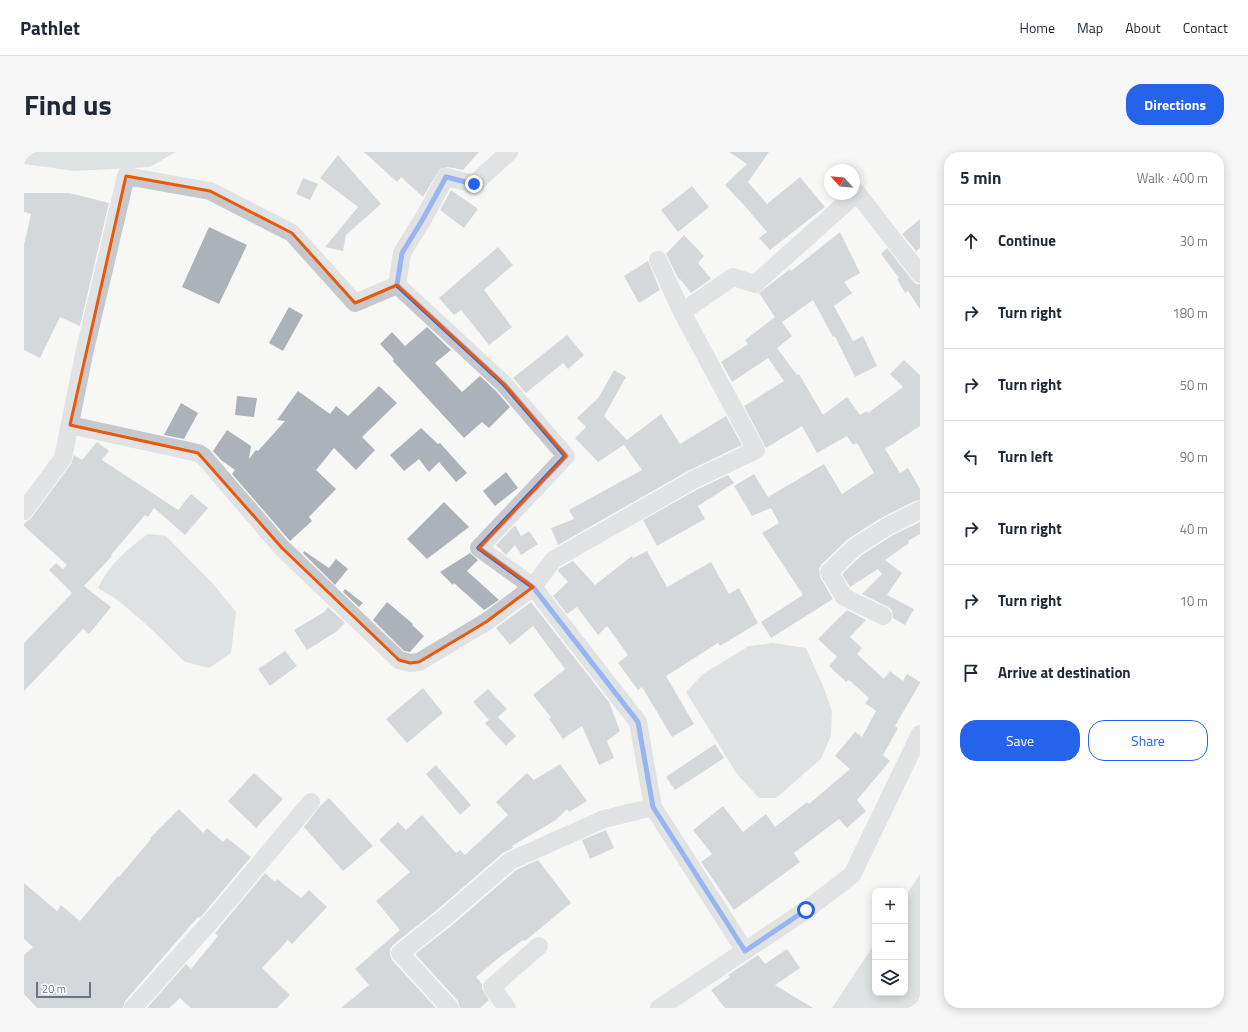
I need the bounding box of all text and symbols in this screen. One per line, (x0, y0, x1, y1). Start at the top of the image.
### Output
text: Pathlet (20, 13, 80, 42)
text: Home (1020, 17, 1055, 38)
text: Map (1077, 17, 1103, 38)
text: About (1125, 17, 1161, 38)
text: Contact (1183, 17, 1228, 38)
text: Find us (24, 83, 112, 126)
button: Directions (1126, 84, 1224, 125)
north arrow (824, 164, 860, 200)
text: 5 min (960, 165, 1001, 191)
text: Walk · 400 m (1137, 168, 1208, 188)
route end (465, 175, 483, 193)
text: Continue (998, 229, 1056, 252)
icon: ahead (960, 230, 982, 252)
text: 30 m (1180, 231, 1208, 251)
text: Turn right (998, 301, 1062, 324)
icon: right (960, 302, 982, 324)
text: 180 m (1172, 303, 1208, 323)
text: Turn right (998, 373, 1062, 396)
icon: right (960, 374, 982, 396)
text: 50 m (1180, 375, 1208, 395)
text: Turn left (998, 445, 1053, 468)
icon: left (960, 446, 982, 468)
text: 90 m (1180, 447, 1208, 467)
text: Turn right (998, 517, 1062, 540)
icon: right (960, 518, 982, 540)
text: 40 m (1180, 519, 1208, 539)
text: Turn right (998, 589, 1062, 612)
icon: right (960, 590, 982, 612)
text: 10 m (1180, 591, 1208, 611)
text: Arrive at destination (998, 661, 1131, 684)
icon: arrive (960, 662, 982, 684)
button: Save (960, 720, 1080, 761)
button: Share (1088, 720, 1208, 761)
map controls (872, 888, 908, 996)
button: + (872, 888, 908, 924)
route start (797, 901, 815, 919)
button: − (872, 924, 908, 960)
button: layers (872, 960, 908, 996)
scale bar (36, 980, 91, 999)
text: 20 m (42, 981, 66, 997)

